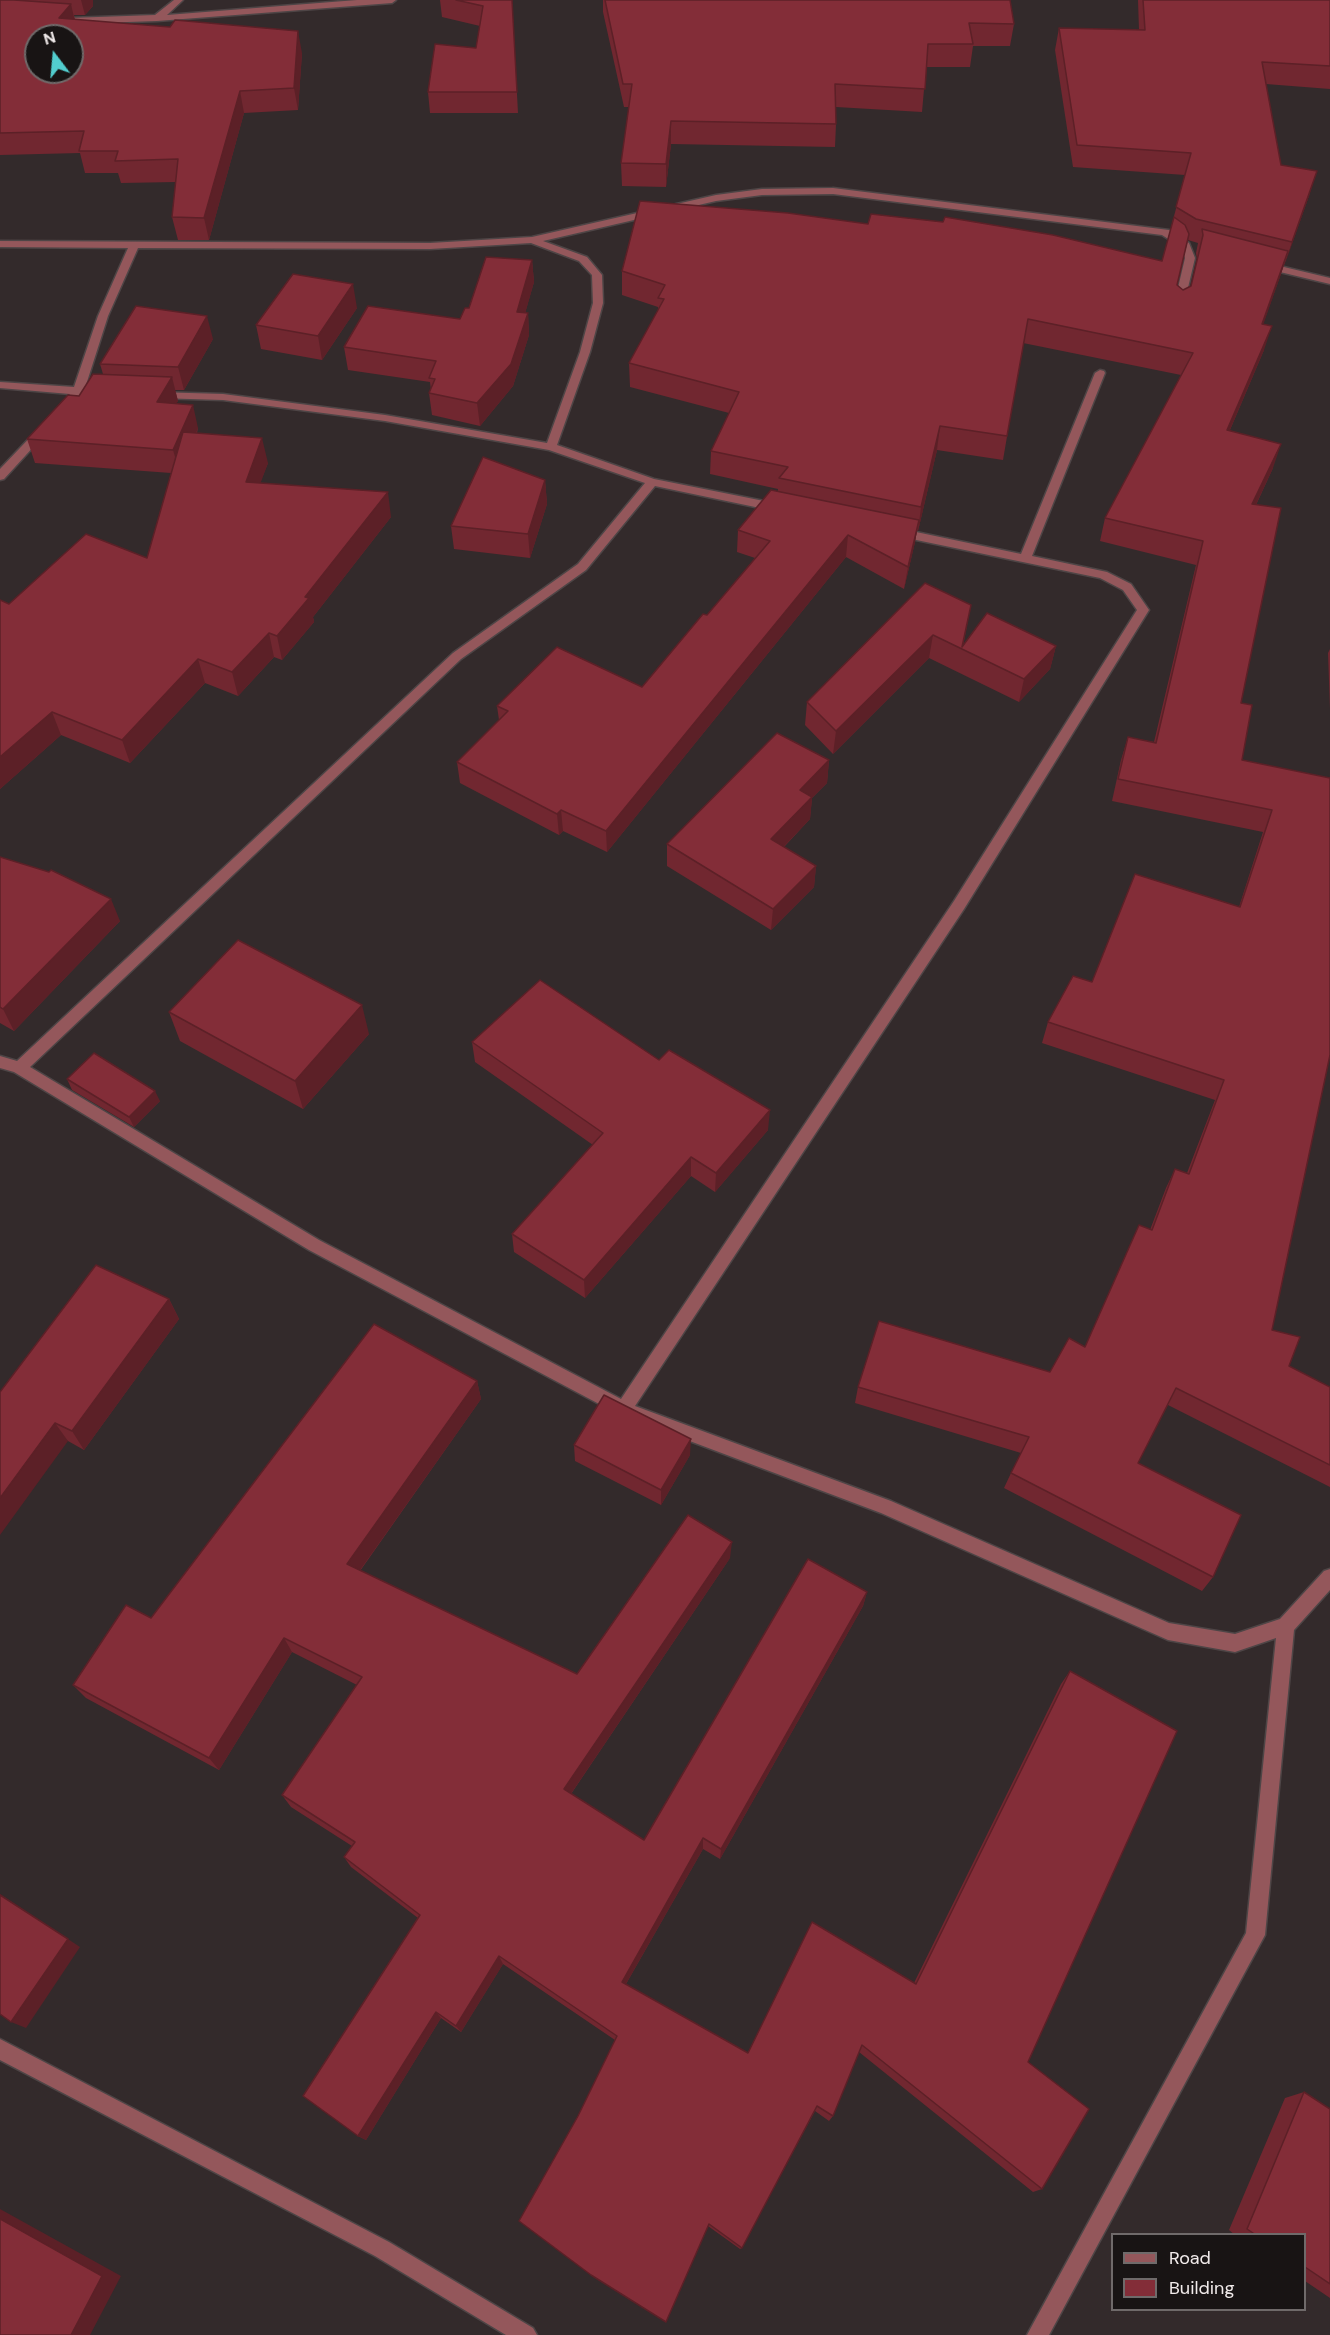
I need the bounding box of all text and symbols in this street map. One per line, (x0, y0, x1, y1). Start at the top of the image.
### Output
north arrow (24, 24, 84, 84)
text: N (41, 26, 58, 50)
legend (1111, 2233, 1306, 2311)
text: Road (1169, 2246, 1211, 2270)
text: Building (1169, 2276, 1234, 2300)

